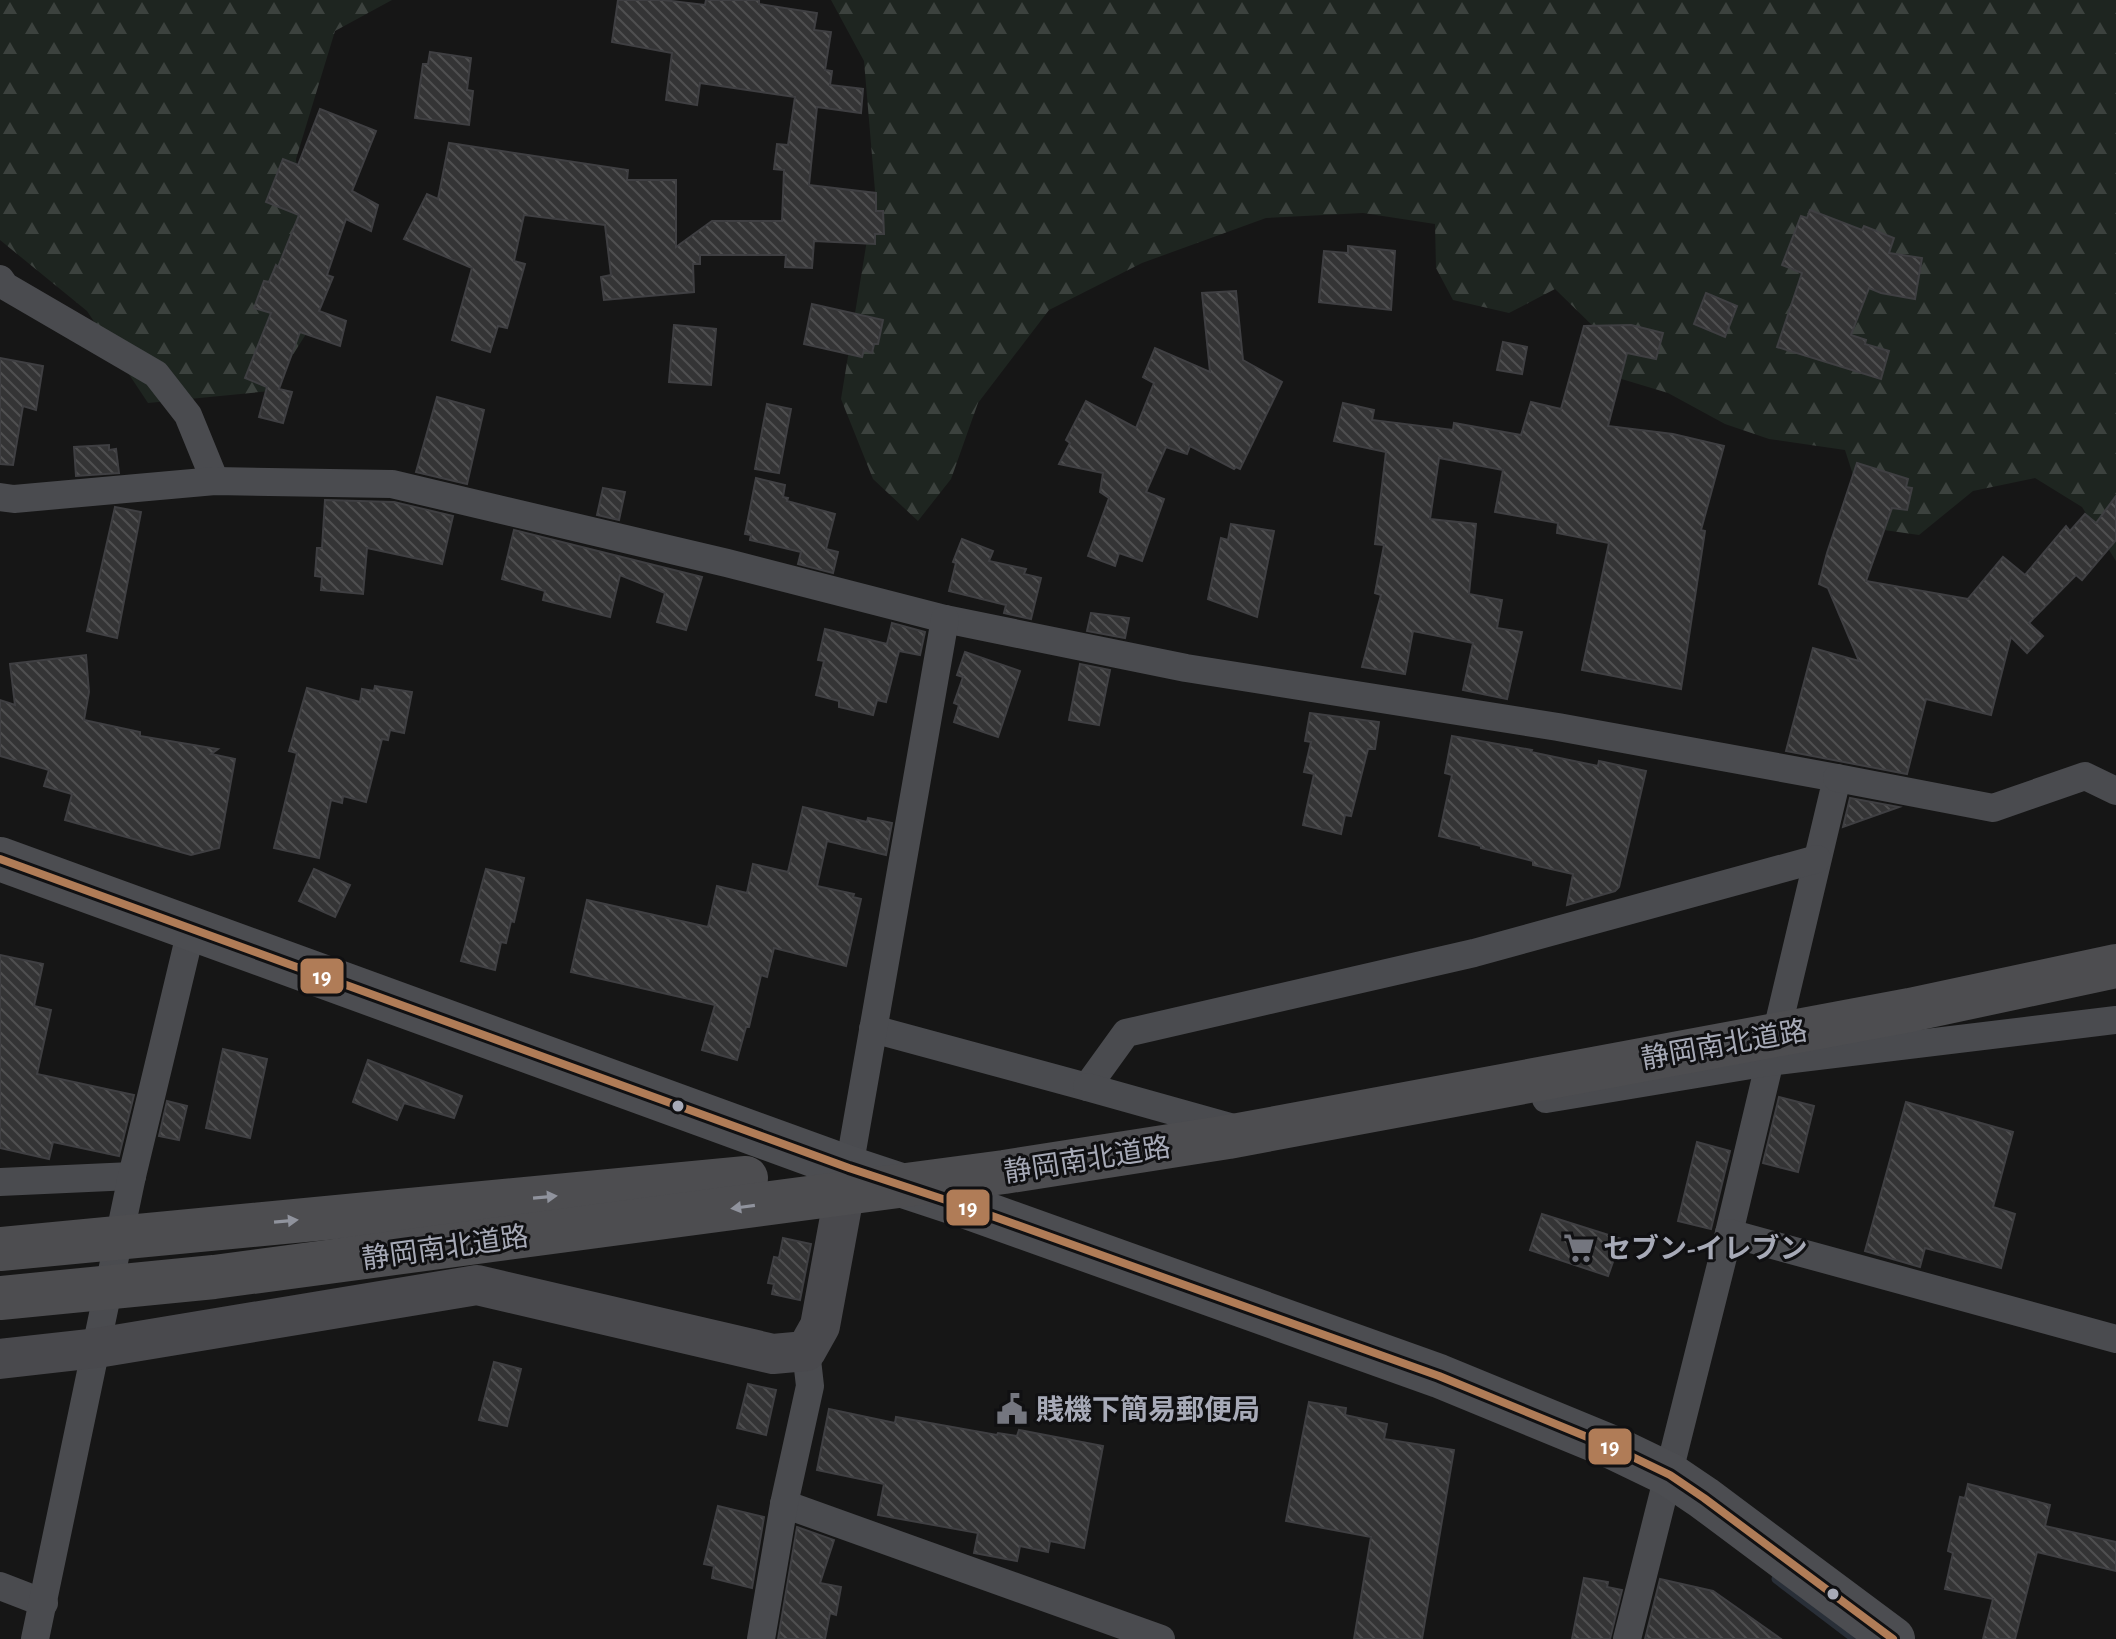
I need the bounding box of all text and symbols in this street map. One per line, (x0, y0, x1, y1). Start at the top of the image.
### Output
line badge: 19 (299, 957, 345, 995)
text: 19 (313, 966, 331, 988)
street label: 静岡南北道路 (1639, 1016, 1810, 1074)
unlabelled marker (670, 1098, 686, 1114)
street label: 静岡南北道路 (1002, 1132, 1172, 1188)
line badge: 19 (945, 1188, 991, 1227)
one-way arrow (533, 1190, 558, 1203)
text: 19 (959, 1197, 977, 1219)
one-way arrow (731, 1201, 756, 1214)
one-way arrow (274, 1215, 299, 1228)
street label: 静岡南北道路 (360, 1221, 530, 1275)
supermarket icon: セブン-イレブン (1562, 1231, 1596, 1265)
place label: セブン-イレブン (1603, 1233, 1808, 1264)
public building icon: 賎機下簡易郵便局 (995, 1392, 1029, 1426)
place label: 賎機下簡易郵便局 (1036, 1394, 1260, 1425)
line badge: 19 (1587, 1427, 1633, 1466)
text: 19 (1601, 1436, 1619, 1458)
unlabelled marker (1825, 1586, 1841, 1602)

